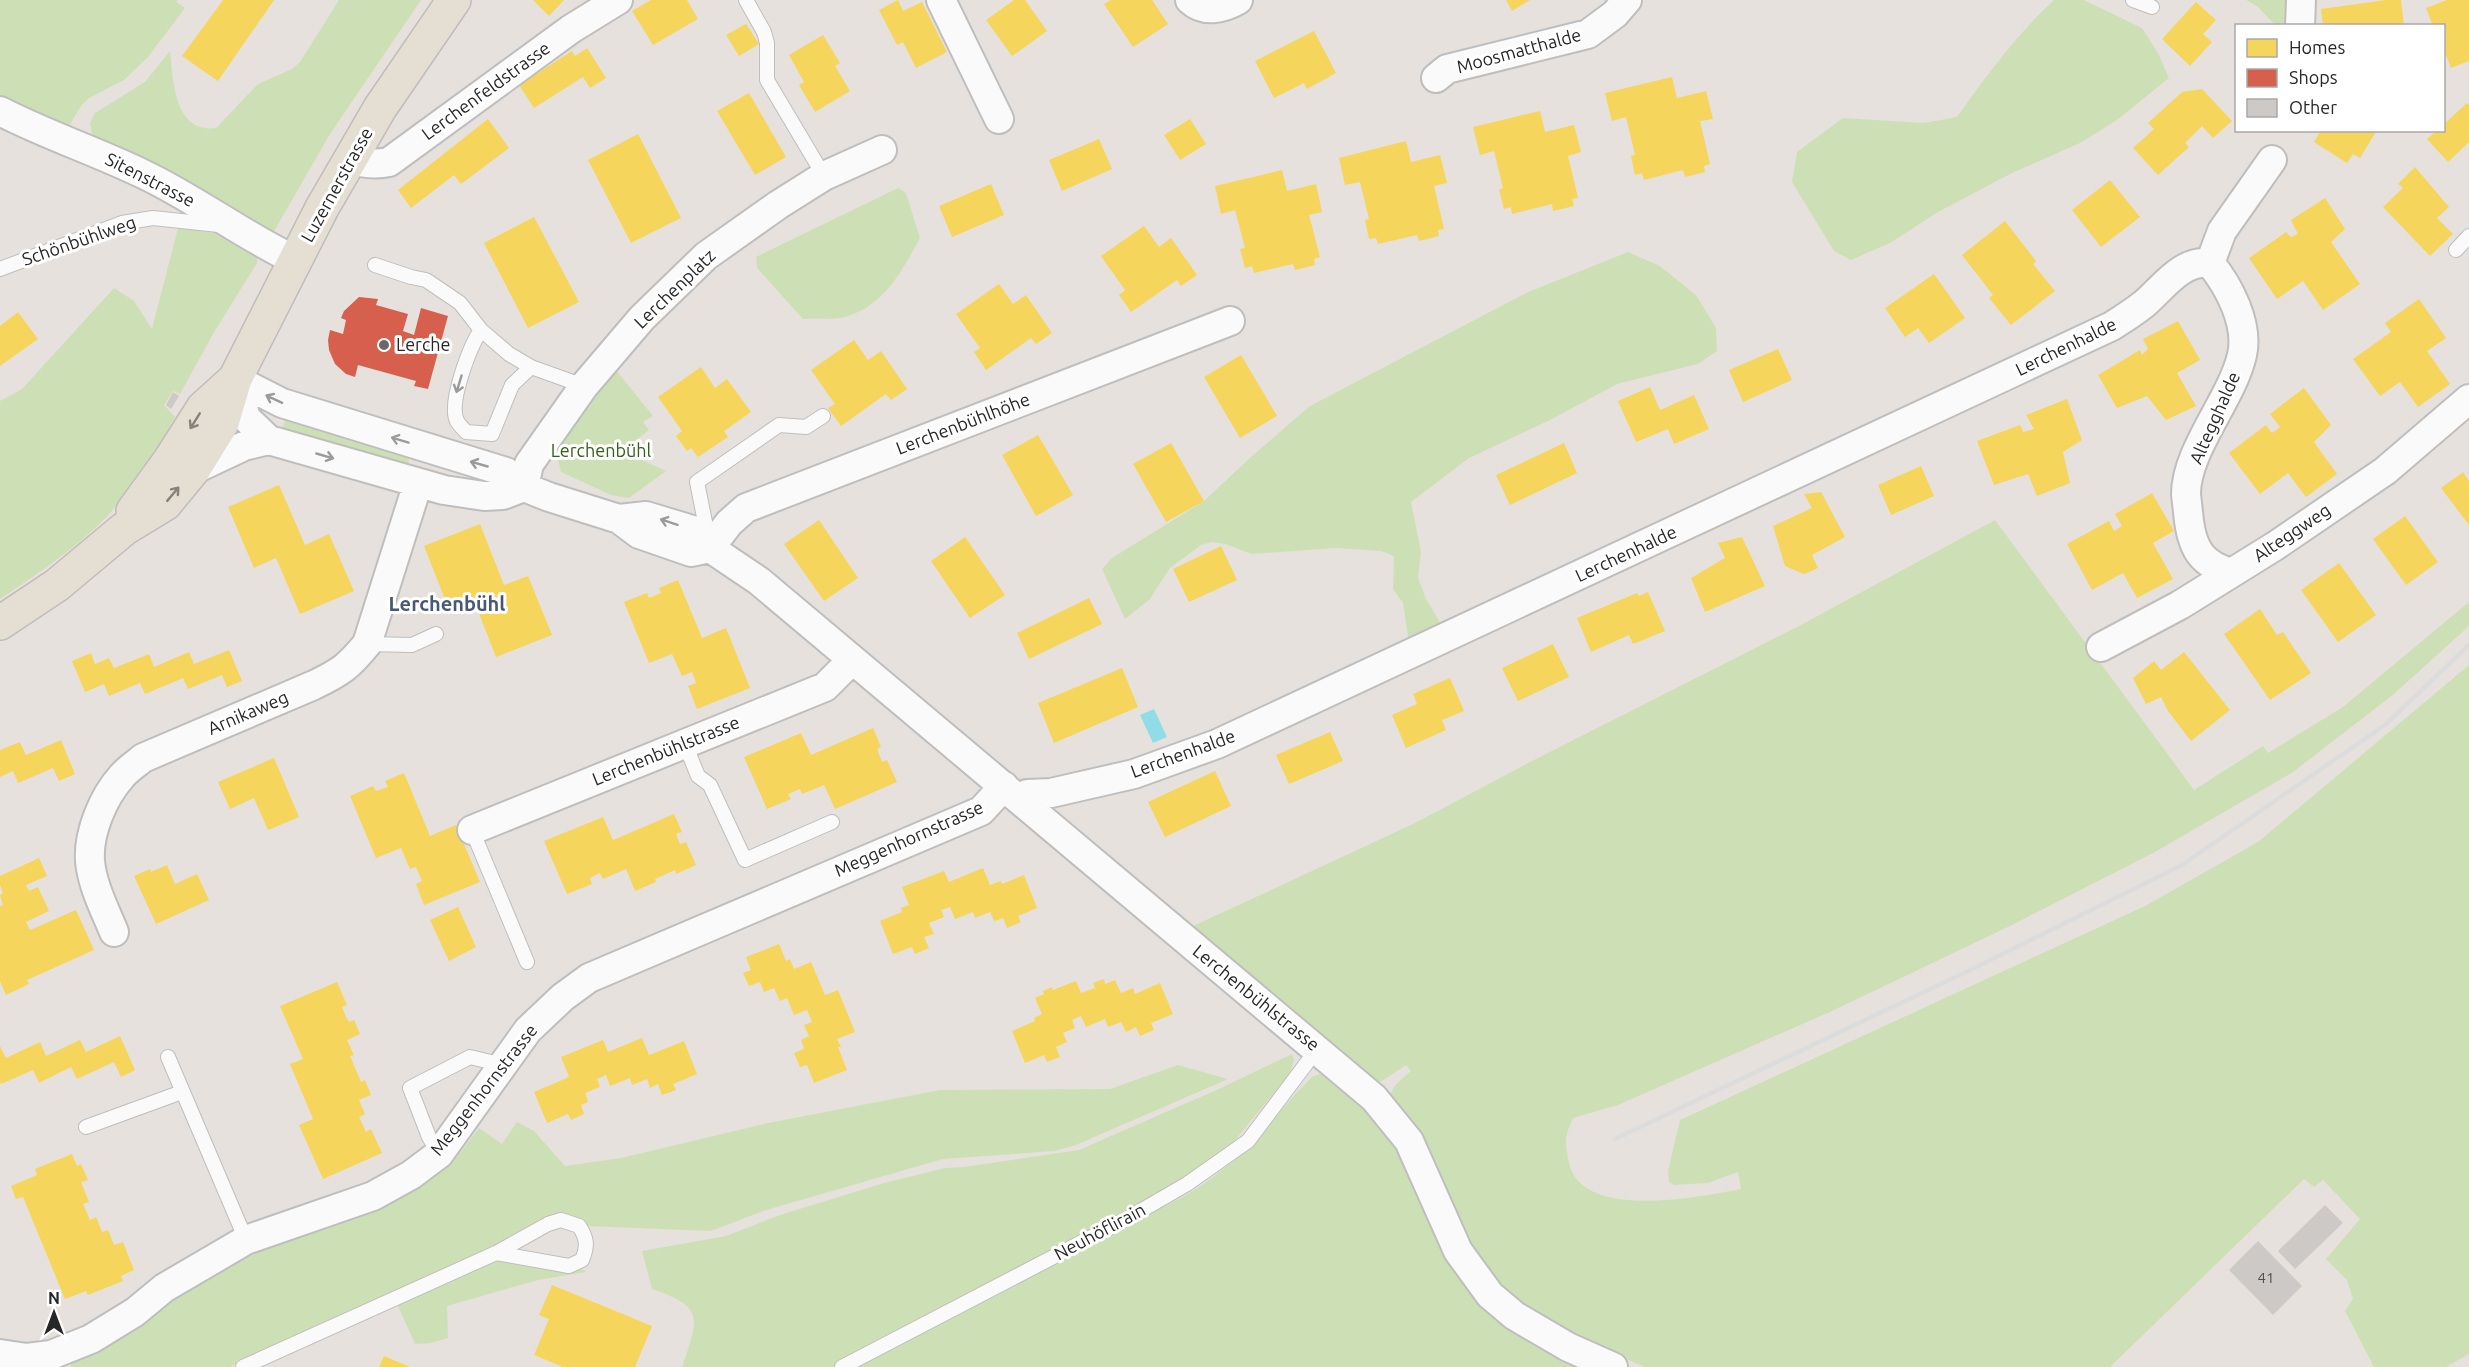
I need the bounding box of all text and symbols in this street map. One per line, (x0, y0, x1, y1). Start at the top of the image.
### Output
street label: Moosmatthalde (1454, 24, 1583, 76)
legend (2235, 24, 2445, 132)
street label: Lerchenfeldstrasse (418, 37, 553, 143)
text: Homes (2289, 37, 2346, 57)
text: Shops (2289, 67, 2338, 87)
text: Other (2289, 97, 2337, 117)
street label: Luzernerstrasse (296, 124, 376, 245)
street label: Sitenstrasse (102, 148, 198, 210)
street label: Schönbühlweg (19, 211, 138, 269)
street label: Lerchenplatz (630, 245, 719, 332)
street label: Lerchenhalde (2012, 313, 2119, 379)
place label: Lerche (396, 334, 451, 354)
marker: Lerche (377, 338, 391, 352)
street label: Altegghalde (2185, 368, 2243, 467)
one-way arrow (453, 374, 464, 393)
street label: Lerchenbühlhöhe (893, 388, 1032, 458)
one-way arrow (265, 393, 283, 405)
one-way arrow (189, 412, 201, 429)
one-way arrow (391, 434, 410, 445)
park label: Lerchenbühl (551, 440, 652, 460)
one-way arrow (315, 451, 334, 462)
one-way arrow (470, 458, 489, 469)
one-way arrow (166, 487, 180, 502)
street label: Alteggweg (2249, 499, 2334, 565)
one-way arrow (660, 516, 679, 527)
street label: Lerchenhalde (1572, 521, 1679, 585)
district label: Lerchenbühl (389, 592, 505, 615)
street label: Arnikaweg (204, 686, 291, 738)
street label: Lerchenbühlstrasse (589, 711, 742, 789)
street label: Lerchenhalde (1128, 725, 1238, 781)
street label: Meggenhornstrasse (831, 796, 986, 880)
street label: Lerchenbühlstrasse (1189, 940, 1324, 1054)
street label: Meggenhornstrasse (426, 1020, 541, 1159)
street label: Neuhöflirain (1050, 1199, 1149, 1264)
house number: 41 (2258, 1269, 2274, 1286)
north arrow (24, 1283, 84, 1343)
text: N (48, 1289, 60, 1307)

